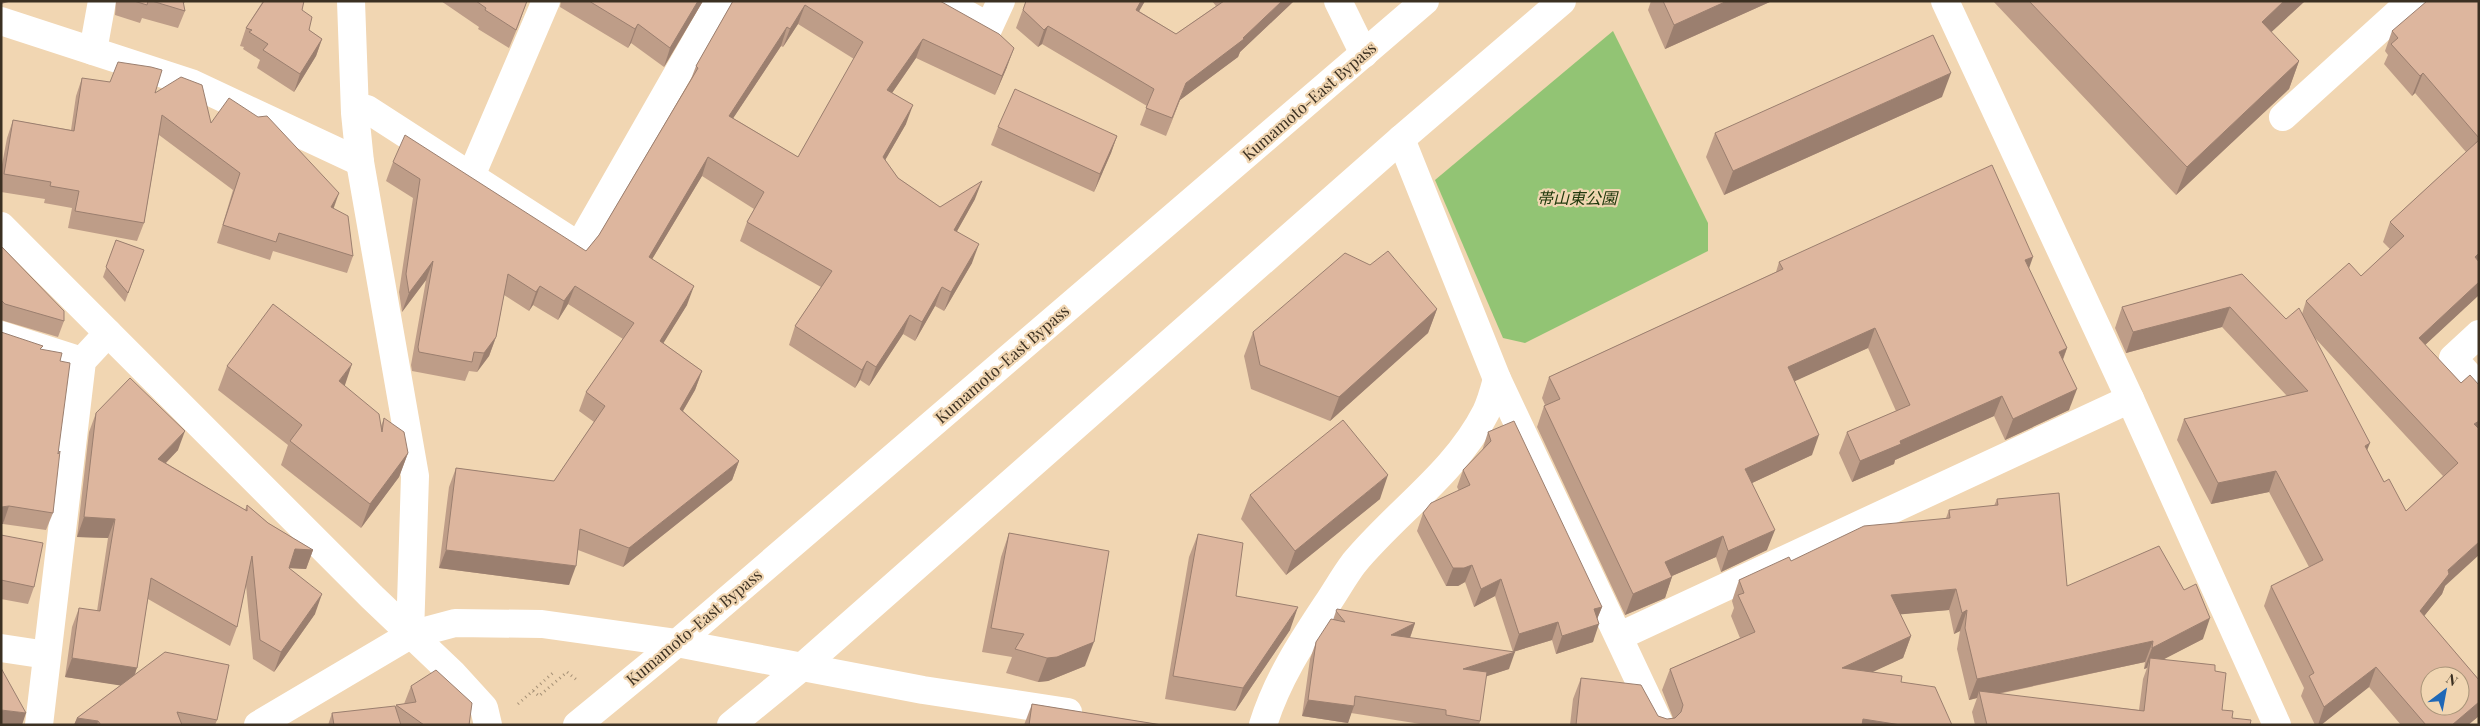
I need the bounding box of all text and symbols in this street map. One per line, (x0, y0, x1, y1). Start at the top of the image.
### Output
street label: Kumamoto-East Bypass (1237, 37, 1380, 165)
park label: 帯山東公園 (1537, 187, 1619, 208)
street label: Kumamoto-East Bypass (930, 300, 1073, 428)
street label: Kumamoto-East Bypass (621, 564, 766, 690)
north arrow (2420, 666, 2470, 716)
text: N (2443, 669, 2461, 690)

